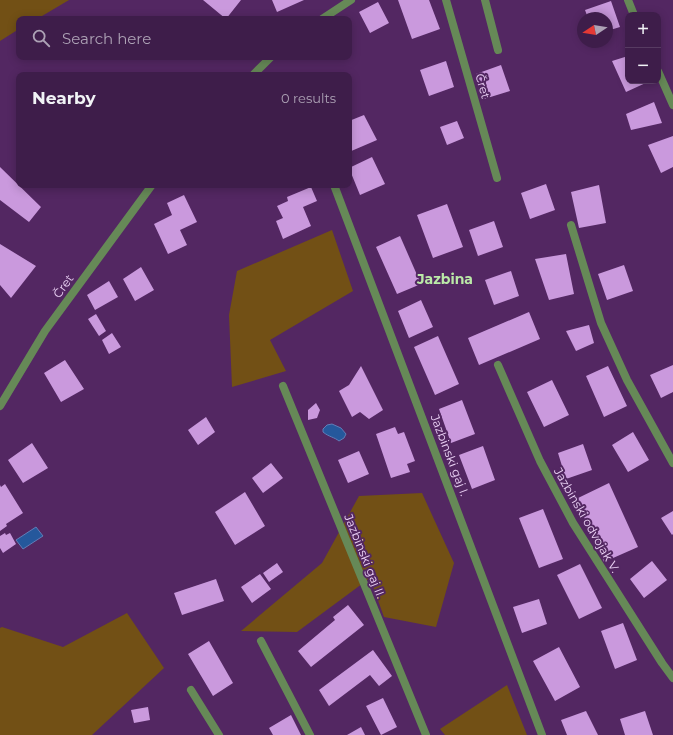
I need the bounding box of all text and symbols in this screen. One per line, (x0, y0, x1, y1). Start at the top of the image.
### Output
north arrow (577, 12, 613, 48)
map controls (625, 12, 661, 84)
button: + (625, 12, 661, 48)
search box (16, 16, 352, 60)
icon: search (30, 27, 52, 49)
text: Search here (62, 29, 151, 48)
button: − (625, 48, 661, 84)
street label: Čret (472, 72, 494, 100)
text: Nearby (32, 88, 96, 108)
text: 0 results (281, 90, 336, 106)
district label: Jazbina (416, 270, 473, 288)
street label: Čret (49, 271, 77, 301)
street label: Jazbinski gaj I. (427, 411, 472, 498)
street label: Jazbinski odvojak V. (550, 464, 623, 575)
street label: Jazbinski gaj II. (341, 511, 389, 600)

